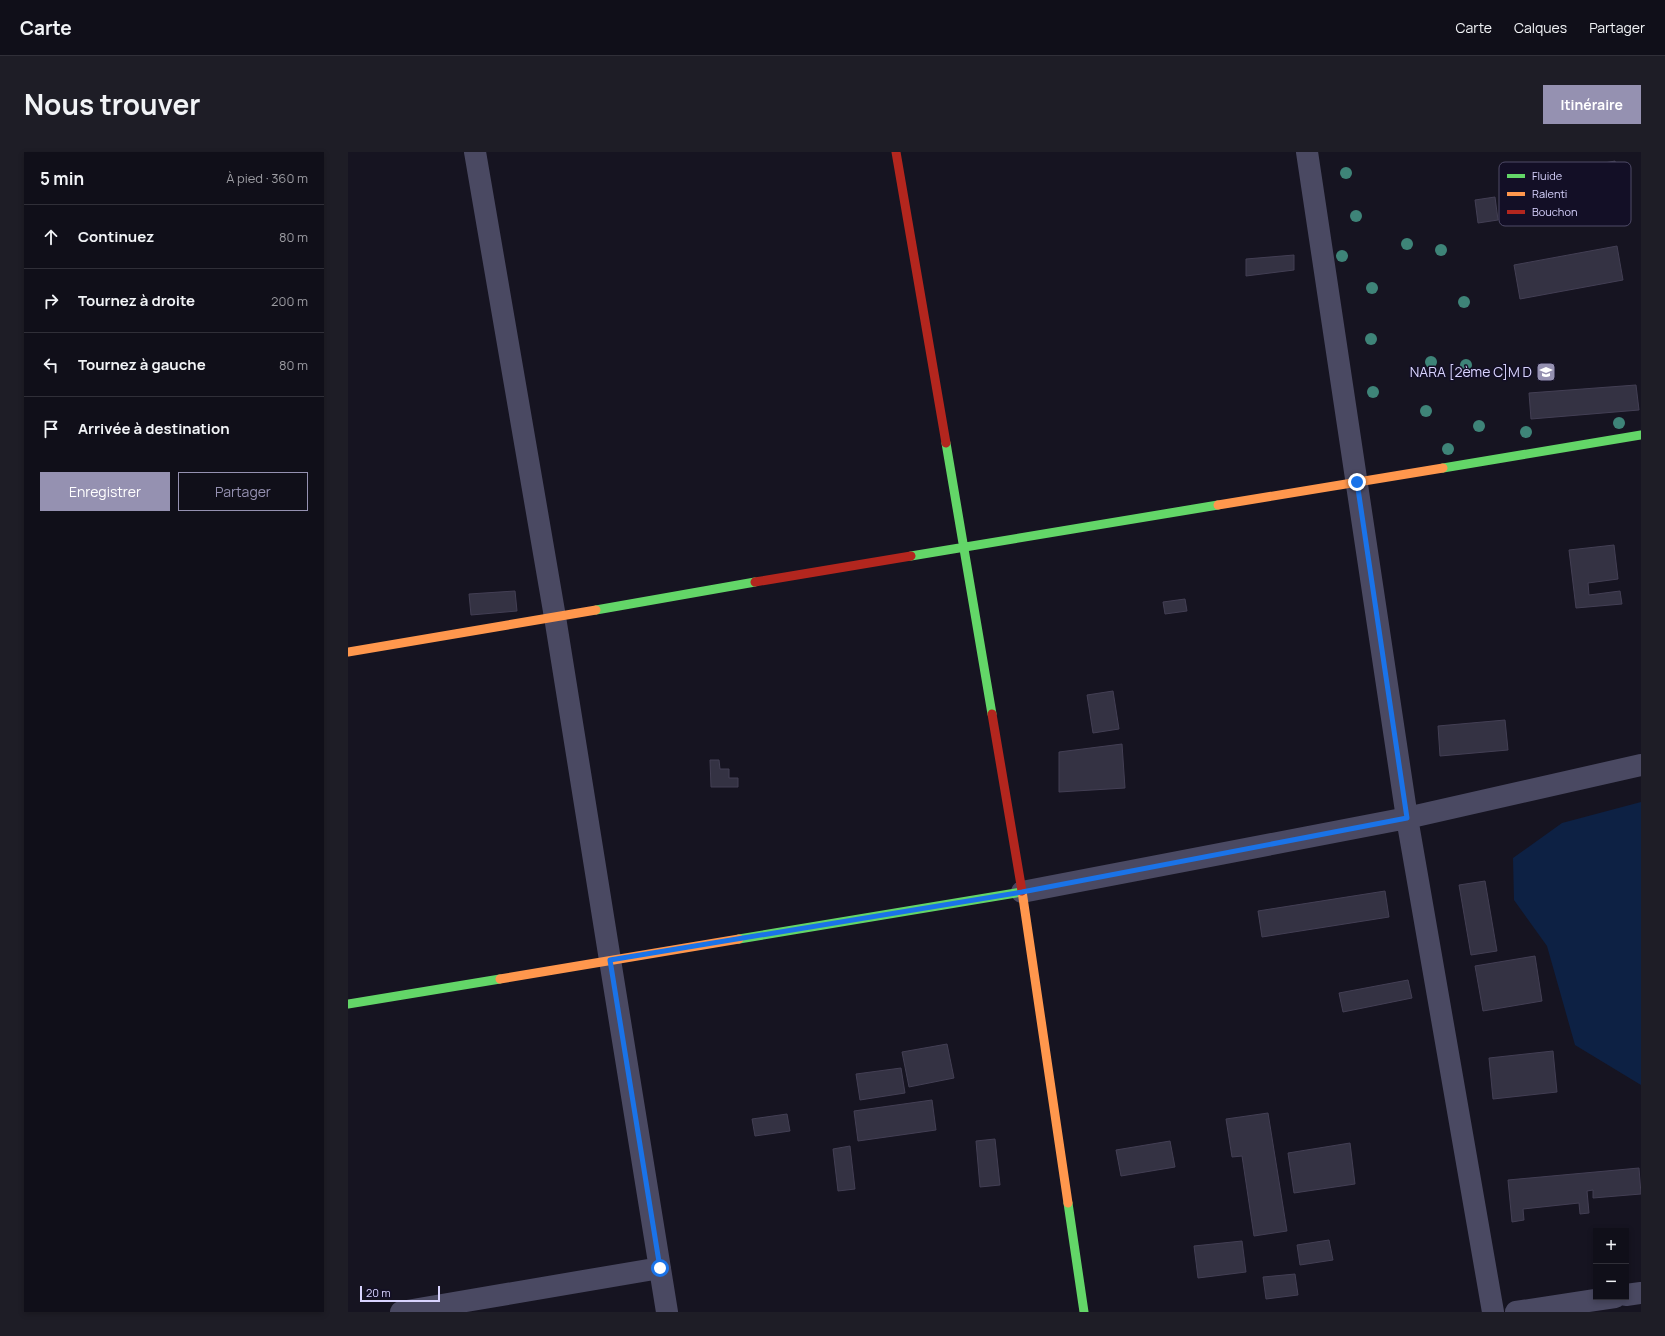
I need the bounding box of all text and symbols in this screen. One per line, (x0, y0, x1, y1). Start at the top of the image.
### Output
text: Carte (20, 15, 72, 41)
text: Carte (1456, 18, 1492, 37)
text: Calques (1514, 18, 1567, 37)
text: Partager (1589, 18, 1645, 37)
text: Nous trouver (24, 85, 200, 123)
button: Itinéraire (1543, 85, 1641, 124)
legend (1499, 162, 1631, 226)
text: 5 min (40, 167, 84, 190)
text: Fluide (1532, 168, 1563, 183)
text: À pied · 360 m (226, 169, 308, 187)
text: Ralenti (1532, 186, 1567, 201)
text: Bouchon (1532, 204, 1577, 219)
icon: ahead (40, 226, 62, 248)
text: Continuez (78, 226, 154, 247)
text: 80 m (279, 228, 308, 246)
icon: right (40, 290, 62, 312)
text: Tournez à droite (78, 290, 195, 311)
text: 200 m (271, 292, 308, 310)
icon: left (40, 354, 62, 376)
text: Tournez à gauche (78, 354, 206, 375)
text: 80 m (279, 356, 308, 374)
school or university icon: NARA [2ème C]M D (1535, 361, 1557, 383)
place label: NARA [2ème C]M D (1410, 362, 1532, 381)
icon: arrive (40, 418, 62, 440)
text: Arrivée à destination (78, 418, 230, 439)
button: Enregistrer (40, 472, 170, 511)
button: Partager (178, 472, 308, 511)
route end (1348, 473, 1366, 491)
map controls (1593, 1228, 1629, 1300)
button: + (1593, 1228, 1629, 1264)
route start (651, 1259, 669, 1277)
button: − (1593, 1264, 1629, 1300)
scale bar (360, 1284, 440, 1303)
text: 20 m (366, 1285, 391, 1300)

